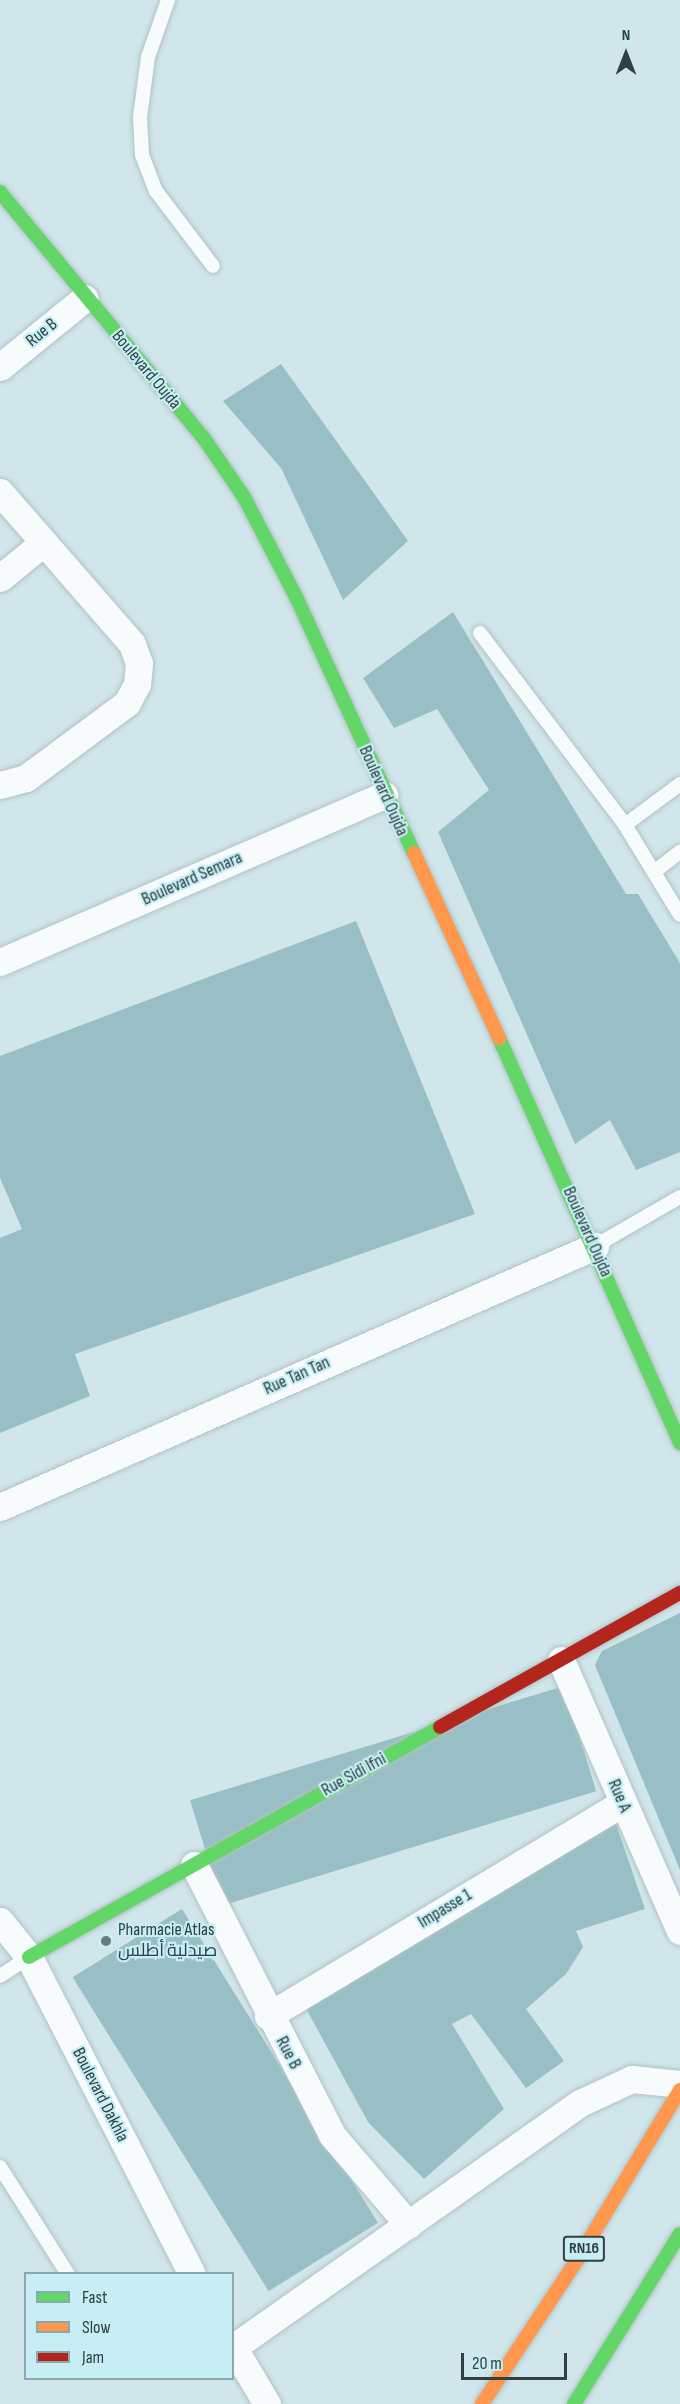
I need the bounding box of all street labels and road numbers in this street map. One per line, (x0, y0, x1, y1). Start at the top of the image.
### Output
street label: Rue B (22, 314, 62, 352)
street label: Boulevard Oujda (107, 326, 185, 414)
street label: Boulevard Oujda (354, 743, 412, 839)
street label: Boulevard Semara (138, 847, 246, 911)
street label: Boulevard Oujda (558, 1184, 616, 1280)
street label: Rue Tan Tan (260, 1352, 334, 1400)
street label: Rue Sidi Ifni (318, 1748, 390, 1802)
street label: Rue A (602, 1776, 636, 1816)
street label: Impasse 1 (414, 1885, 476, 1933)
street label: Rue B (270, 2033, 306, 2073)
street label: Boulevard Dakhla (67, 2044, 133, 2146)
road number: RN16 (562, 2236, 606, 2262)

